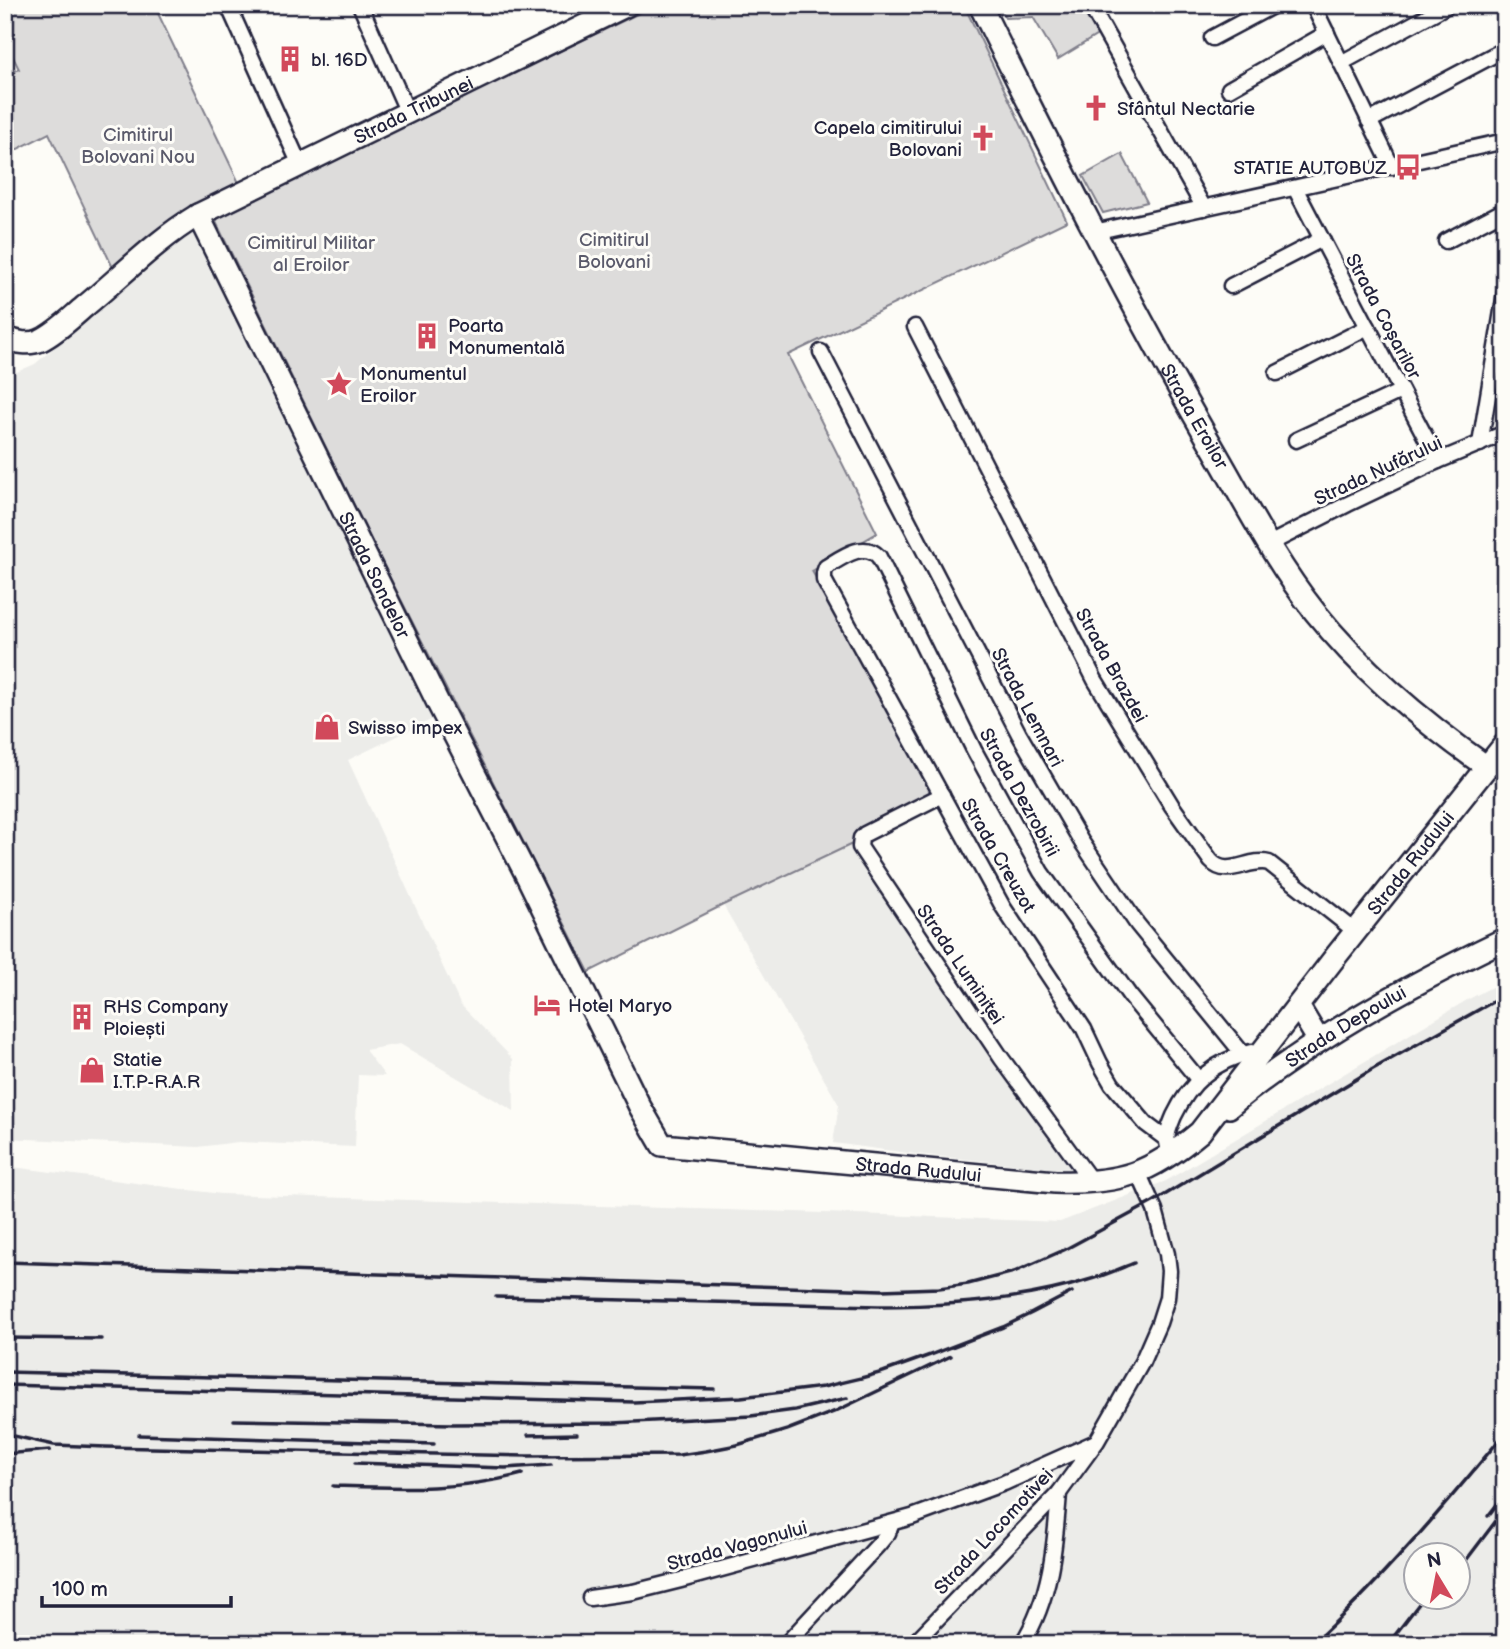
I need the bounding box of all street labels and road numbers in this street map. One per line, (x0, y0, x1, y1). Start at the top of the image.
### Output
street label: Strada Tribunei (350, 72, 477, 150)
street label: Strada Coșarilor (1340, 250, 1426, 384)
street label: Strada Eroilor (1155, 360, 1233, 474)
street label: Strada Nufărului (1311, 432, 1446, 511)
street label: Strada Sondelor (333, 509, 415, 643)
street label: Strada Brazdei (1070, 605, 1152, 727)
street label: Strada Lemnari (986, 644, 1068, 771)
street label: Strada Dezrobirii (974, 724, 1064, 861)
street label: Strada Creuzot (956, 794, 1040, 917)
street label: Strada Rudului (1363, 807, 1460, 920)
street label: Strada Luminiței (911, 900, 1008, 1029)
street label: Strada Depoului (1281, 982, 1411, 1073)
street label: Strada Rudului (854, 1153, 982, 1188)
street label: Strada Locomotivei (930, 1464, 1058, 1600)
street label: Strada Vagonului (665, 1517, 810, 1576)

